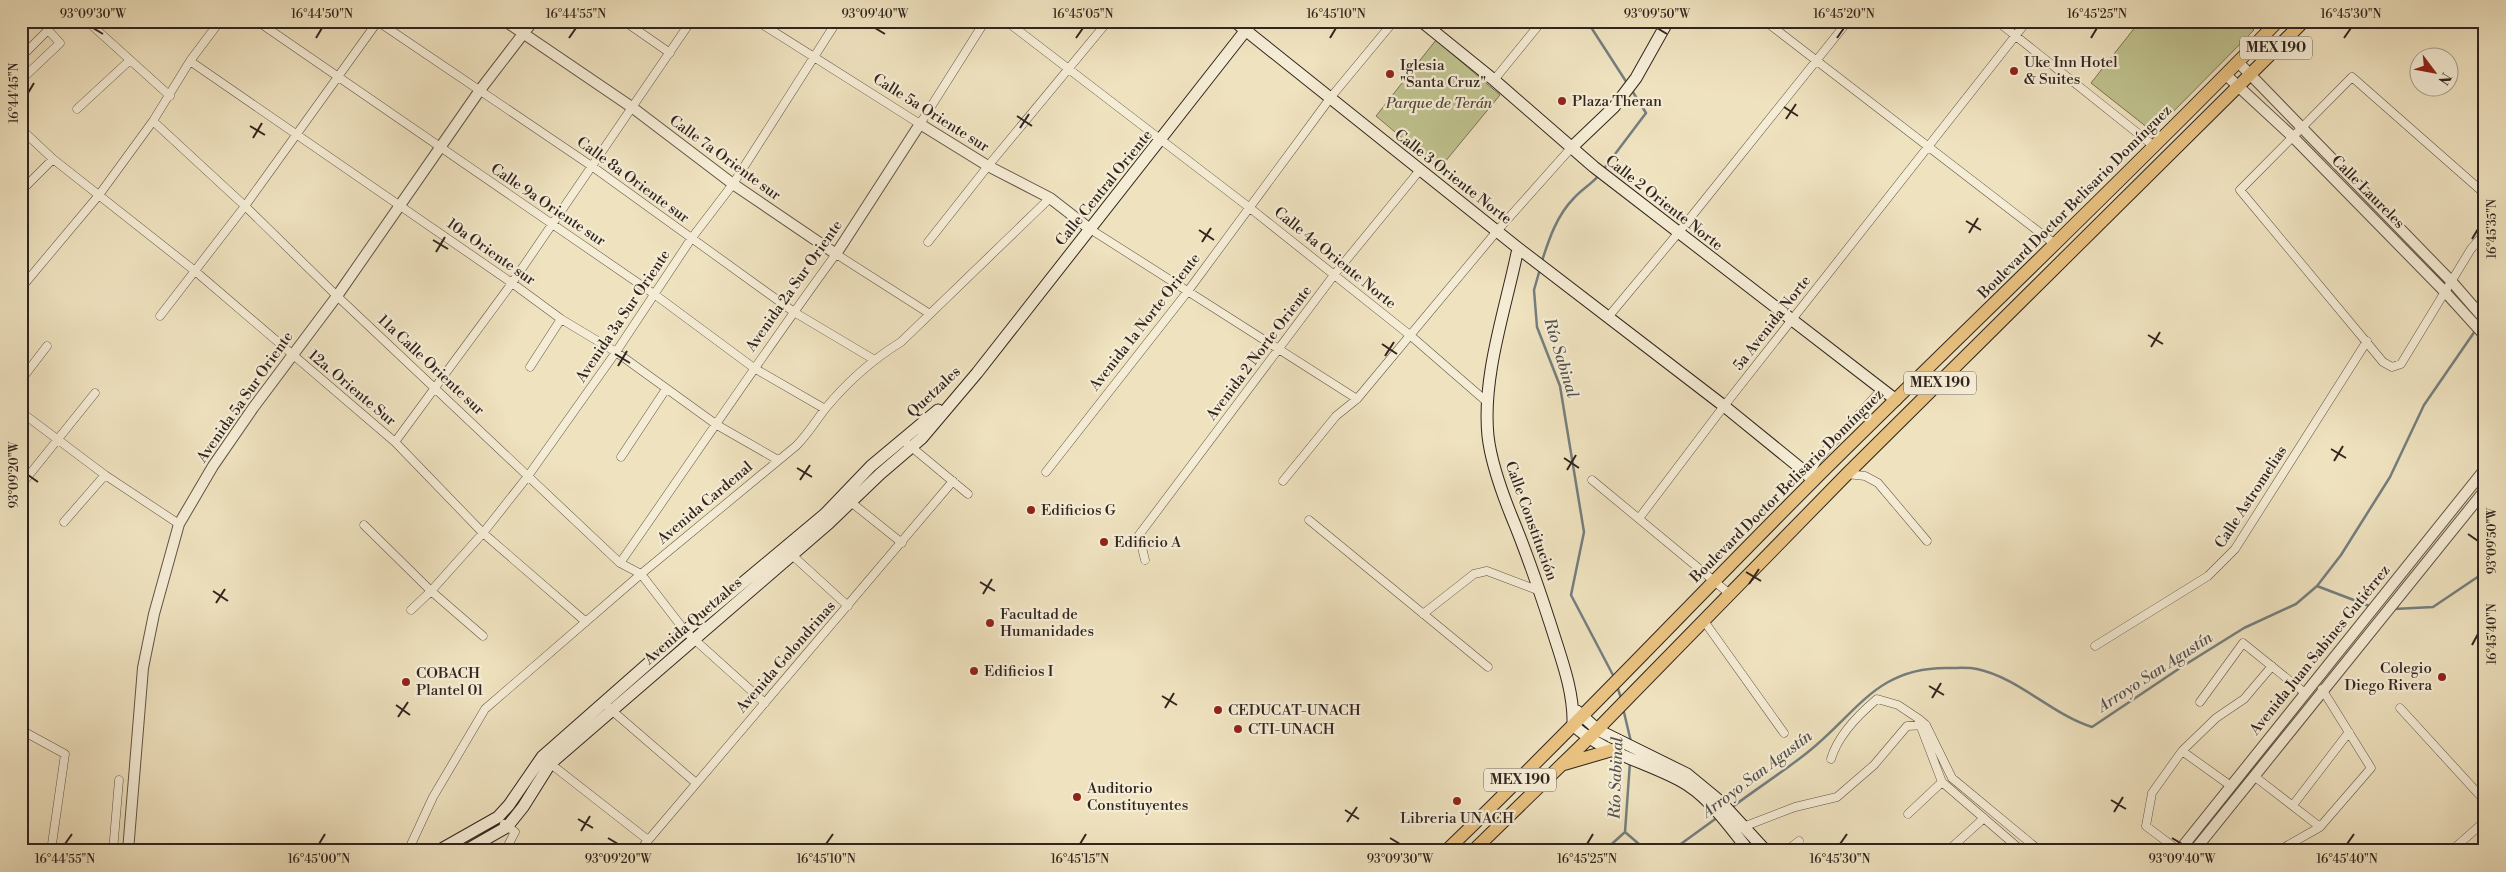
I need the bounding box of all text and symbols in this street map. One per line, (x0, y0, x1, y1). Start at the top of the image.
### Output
text: 93°09'30"W (60, 7, 127, 22)
text: 16°44'50"N (291, 7, 353, 22)
text: 16°44'55"N (546, 7, 606, 22)
text: 93°09'40"W (842, 7, 910, 22)
text: 16°45'05"N (1052, 7, 1114, 22)
text: 16°45'10"N (1306, 7, 1366, 22)
text: 93°09'50"W (1624, 7, 1691, 22)
text: 16°45'20"N (1813, 7, 1875, 22)
text: 16°45'25"N (2067, 7, 2127, 22)
text: 16°45'30"N (2320, 7, 2382, 22)
road number: MEX 190 (2240, 36, 2312, 59)
north arrow (2408, 48, 2458, 98)
place label: Uke Inn Hotel & Suites (2024, 53, 2118, 89)
place label: Iglesia "Santa Cruz" (1400, 56, 1486, 92)
text: 16°44'45"N (7, 62, 22, 124)
marker: Uke Inn Hotel & Suites (2008, 65, 2020, 77)
marker: Iglesia "Santa Cruz" (1384, 68, 1396, 80)
street label: Calle 5a Oriente sur (869, 69, 993, 157)
text: N (2434, 69, 2455, 88)
place label: Plaza Theran (1572, 92, 1662, 111)
park label: Parque de Terán (1385, 94, 1493, 113)
marker: Plaza Theran (1556, 95, 1568, 107)
street label: Boulevard Doctor Belisario Domínguez (1973, 101, 2176, 304)
street label: Calle 7a Oriente sur (666, 111, 785, 205)
street label: Calle 3 Oriente Norte (1391, 125, 1515, 229)
street label: Calle Central Oriente (1051, 126, 1157, 250)
street label: Calle 8a Oriente sur (573, 133, 694, 228)
street label: Calle 2 Oriente Norte (1601, 151, 1727, 255)
street label: Calle Laureles (2327, 151, 2409, 233)
street label: Calle 9a Oriente sur (487, 159, 610, 251)
text: 16°45'35"N (2485, 199, 2500, 259)
street label: Calle 4a Oriente Norte (1270, 203, 1400, 313)
street label: 10a Oriente sur (443, 214, 539, 290)
street label: Avenida 2a Sur Oriente (741, 217, 847, 356)
street label: Avenida 3a Sur Oriente (571, 246, 674, 387)
street label: Avenida 1a Norte Oriente (1085, 249, 1205, 395)
street label: 5a Avenida Norte (1729, 272, 1815, 374)
street label: Avenida 2 Norte Oriente (1201, 282, 1316, 425)
street label: 11a Calle Oriente sur (374, 311, 489, 420)
water label: Río Sabinal (1539, 315, 1583, 401)
street label: Avenida 5a Sur Oriente (192, 328, 297, 467)
street label: 12a. Oriente Sur (304, 346, 400, 431)
street label: Quetzales (903, 362, 965, 422)
road number: MEX 190 (1904, 372, 1976, 394)
street label: Boulevard Doctor Belisario Domínguez (1685, 385, 1888, 588)
text: 93°09'20"W (7, 441, 22, 508)
street label: Calle Astromelias (2211, 442, 2291, 552)
street label: Avenida Cardenal (653, 457, 757, 549)
street label: Calle Constitución (1501, 459, 1561, 583)
place label: Edificios G (1041, 501, 1116, 520)
marker: Edificios G (1025, 504, 1037, 516)
text: 93°09'50"W (2485, 507, 2500, 574)
place label: Edificio A (1114, 533, 1182, 552)
marker: Edificio A (1098, 536, 1110, 548)
street label: Avenida Juan Sabines Gutiérrez (2245, 561, 2394, 740)
street label: Avenida Quetzales (639, 573, 746, 670)
street label: Avenida Golondrinas (732, 597, 840, 718)
text: 16°45'40"N (2485, 603, 2500, 665)
place label: Facultad de Humanidades (1000, 605, 1094, 641)
marker: Facultad de Humanidades (984, 617, 996, 629)
water label: Arroyo San Agustín (2092, 627, 2217, 718)
place label: Colegio Diego Rivera (2344, 659, 2432, 695)
place label: Edificios I (984, 662, 1054, 681)
place label: COBACH Plantel 01 (416, 664, 484, 700)
marker: Edificios I (968, 665, 980, 677)
marker: Colegio Diego Rivera (2436, 671, 2448, 683)
marker: COBACH Plantel 01 (400, 676, 412, 688)
place label: CEDUCAT-UNACH (1228, 701, 1361, 720)
marker: CEDUCAT-UNACH (1212, 704, 1224, 716)
place label: CTI-UNACH (1248, 720, 1335, 739)
marker: CTI-UNACH (1232, 723, 1244, 735)
water label: Arroyo San Agustín (1696, 725, 1817, 823)
water label: Río Sabinal (1605, 736, 1627, 820)
road number: MEX 190 (1484, 768, 1556, 792)
place label: Auditorio Constituyentes (1086, 779, 1188, 815)
marker: Auditorio Constituyentes (1071, 791, 1083, 803)
marker: Libreria UNACH (1451, 795, 1463, 807)
place label: Libreria UNACH (1400, 809, 1514, 828)
text: 16°44'55"N (35, 852, 95, 867)
text: 16°45'00"N (288, 852, 350, 867)
text: 93°09'20"W (585, 852, 652, 867)
text: 16°45'10"N (796, 852, 856, 867)
text: 16°45'15"N (1051, 852, 1109, 867)
text: 93°09'30"W (1367, 852, 1434, 867)
text: 16°45'25"N (1557, 852, 1617, 867)
text: 16°45'30"N (1809, 852, 1871, 867)
text: 93°09'40"W (2149, 852, 2217, 867)
text: 16°45'40"N (2316, 852, 2378, 867)

